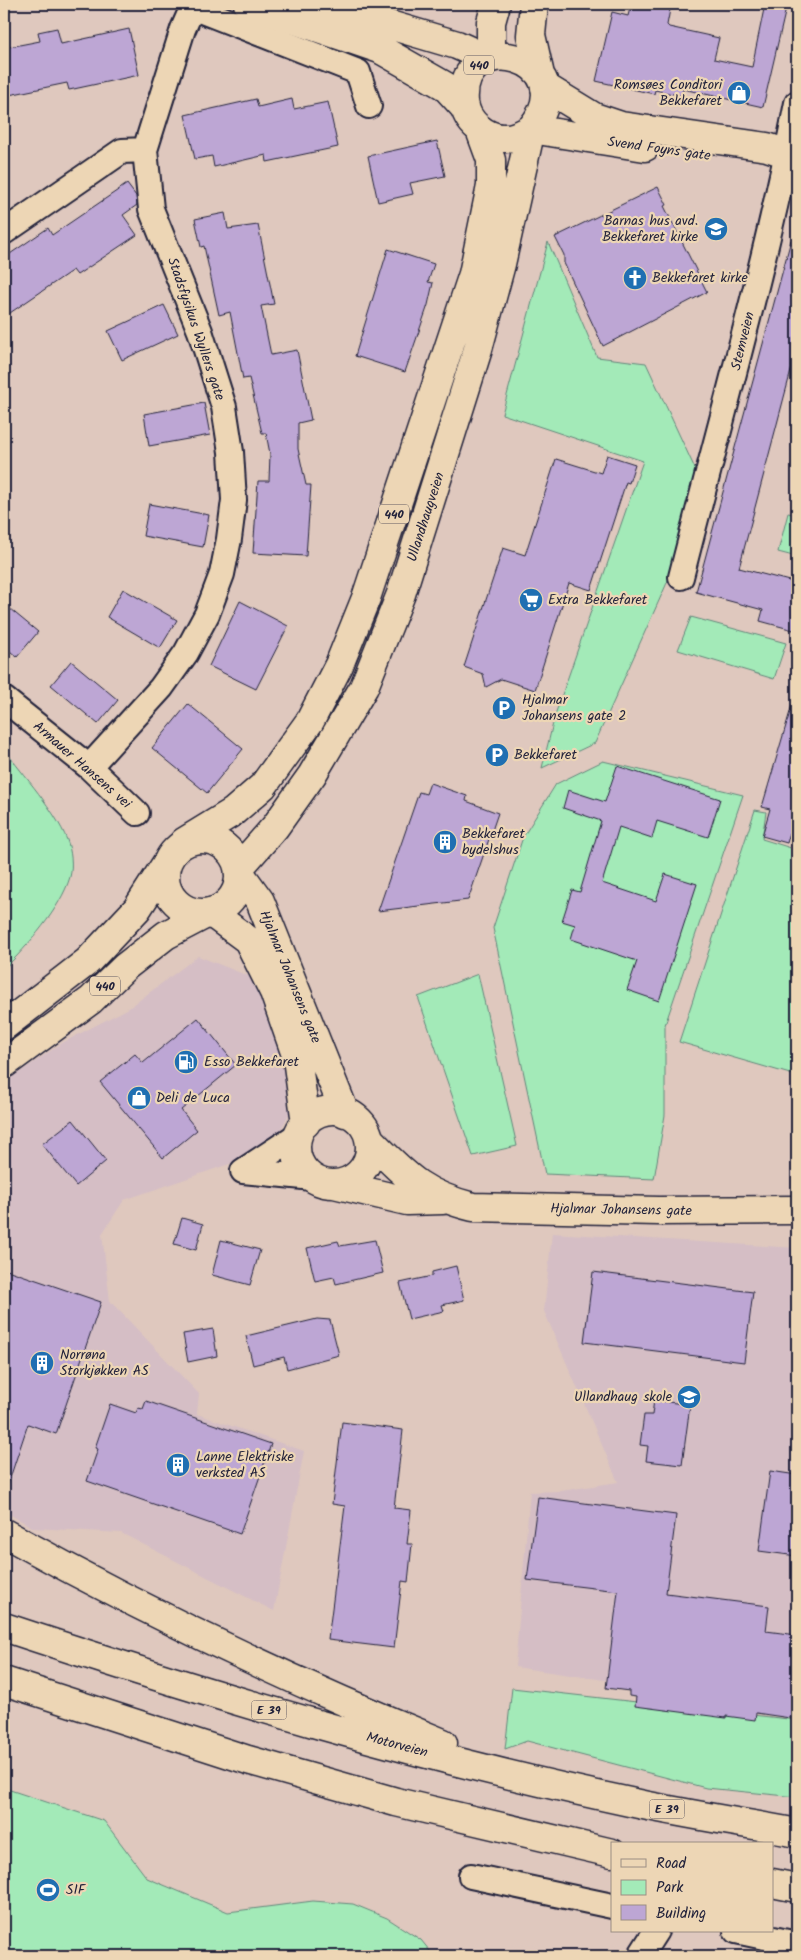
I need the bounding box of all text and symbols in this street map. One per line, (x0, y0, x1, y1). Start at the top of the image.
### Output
road number: 440 (464, 56, 494, 74)
place label: Romsøes Conditori Bekkefaret (614, 74, 723, 112)
shop icon: Romsøes Conditori Bekkefaret (726, 80, 752, 106)
street label: Svend Foyns gate (606, 131, 713, 167)
place label: Barnas hus avd. Bekkefaret kirke (602, 210, 699, 248)
school or university icon: Barnas hus avd. Bekkefaret kirke (703, 216, 729, 242)
street label: Stadsfysikus Wyllers gate (161, 254, 231, 404)
church icon: Bekkefaret kirke (622, 265, 648, 291)
place label: Bekkefaret kirke (652, 267, 749, 289)
street label: Stemveien (725, 309, 761, 373)
street label: Ullandhaugveien (401, 469, 451, 565)
road number: 440 (379, 504, 409, 524)
supermarket icon: Extra Bekkefaret (518, 587, 544, 613)
place label: Extra Bekkefaret (548, 589, 648, 611)
place label: Hjalmar Johansens gate 2 (522, 689, 626, 727)
parking icon: Hjalmar Johansens gate 2 (491, 695, 517, 721)
street label: Armauer Hansens vei (28, 716, 137, 815)
parking icon: Bekkefaret (484, 742, 510, 768)
place label: Bekkefaret (514, 744, 577, 766)
place label: Bekkefaret bydelshus (462, 823, 525, 861)
building icon: Bekkefaret bydelshus (432, 829, 458, 855)
street label: Hjalmar Johansens gate (253, 907, 327, 1047)
road number: 440 (90, 976, 120, 996)
fuel station icon: Esso Bekkefaret (173, 1049, 199, 1075)
place label: Esso Bekkefaret (204, 1051, 299, 1073)
shop icon: Deli de Luca (126, 1085, 152, 1111)
place label: Deli de Luca (156, 1087, 230, 1109)
street label: Hjalmar Johansens gate (550, 1198, 693, 1222)
place label: Norrøna Storkjøkken AS (60, 1344, 149, 1382)
building icon: Norrøna Storkjøkken AS (29, 1350, 55, 1376)
school or university icon: Ullandhaug skole (676, 1384, 702, 1410)
place label: Ullandhaug skole (574, 1386, 673, 1408)
place label: Lanne Elektriske verksted AS (196, 1446, 294, 1484)
building icon: Lanne Elektriske verksted AS (165, 1452, 191, 1478)
road number: E 39 (252, 1700, 286, 1720)
street label: Motorveien (364, 1726, 430, 1764)
road number: E 39 (650, 1800, 684, 1818)
legend (611, 1842, 774, 1932)
text: Road (656, 1852, 687, 1876)
text: Park (656, 1876, 684, 1900)
sports icon: SIF (35, 1877, 61, 1903)
place label: SIF (66, 1879, 87, 1901)
text: Building (656, 1902, 706, 1926)

